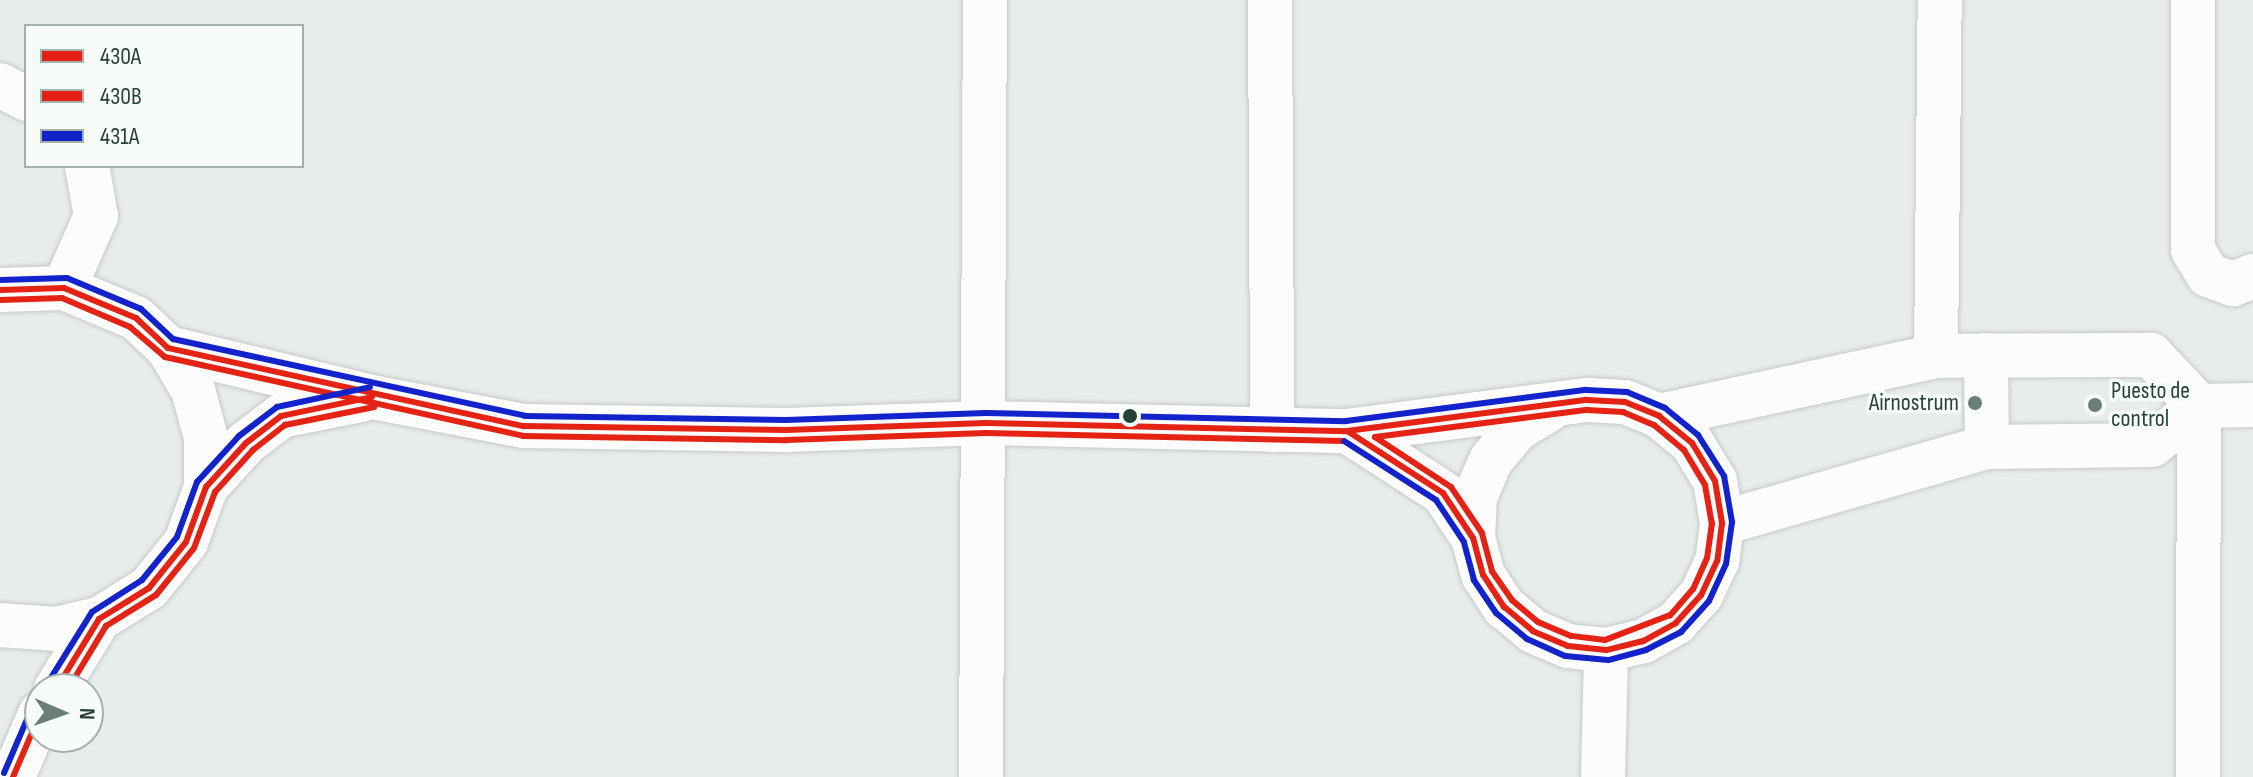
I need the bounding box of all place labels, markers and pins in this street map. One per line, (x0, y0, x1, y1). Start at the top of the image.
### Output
place label: Puesto de control (2111, 377, 2190, 433)
place label: Airnostrum (1869, 389, 1959, 417)
marker: Airnostrum (1966, 394, 1984, 412)
marker: Puesto de control (2086, 396, 2104, 414)
unlabelled marker (1122, 408, 1138, 424)

